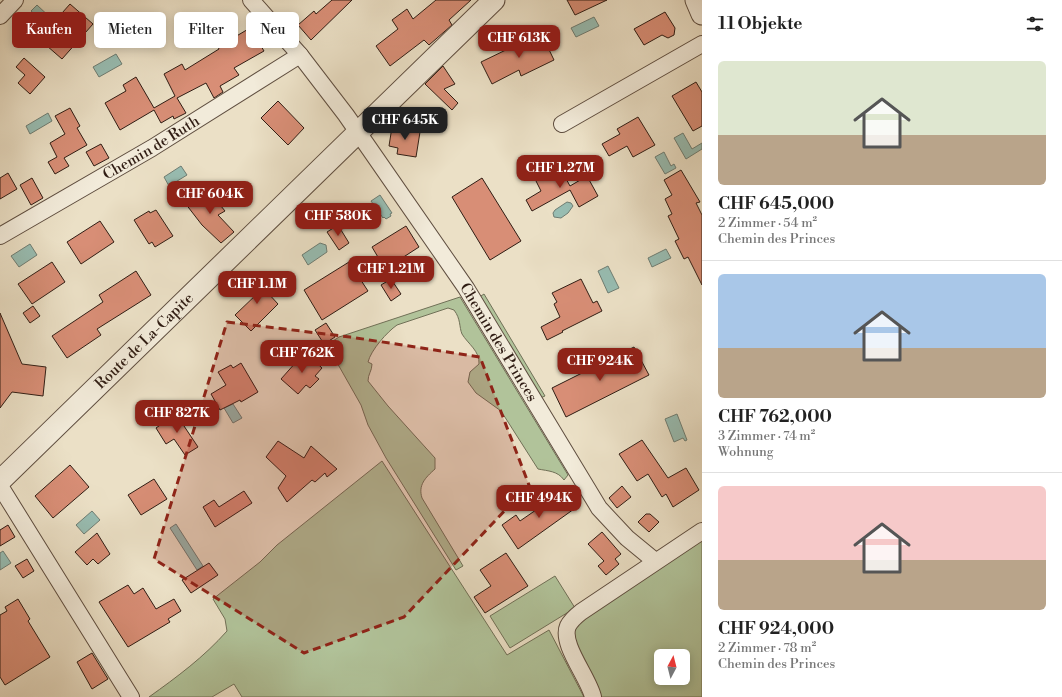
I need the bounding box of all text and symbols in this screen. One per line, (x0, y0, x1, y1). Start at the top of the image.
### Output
chip: Kaufen (12, 12, 86, 48)
chip: Mieten (94, 12, 166, 48)
chip: Filter (174, 12, 238, 48)
chip: Neu (246, 12, 299, 48)
text: 11 Objekte (718, 13, 802, 35)
icon: filters (1024, 13, 1046, 35)
pin: CHF 613K (478, 25, 560, 59)
text: CHF 613K (487, 30, 551, 46)
icon: home (846, 87, 918, 159)
pin: CHF 645K (364, 107, 446, 141)
street label: Chemin de Ruth (100, 112, 203, 184)
text: CHF 645K (371, 112, 439, 128)
pin: CHF 1.27M (514, 155, 606, 189)
text: CHF 1.27M (526, 160, 594, 176)
pin: CHF 604K (169, 181, 251, 215)
text: CHF 604K (176, 186, 244, 202)
text: CHF 645,000 (718, 193, 834, 215)
pin: CHF 580K (297, 203, 379, 237)
text: CHF 580K (304, 208, 372, 224)
text: 2 Zimmer · 54 m² (718, 215, 817, 231)
text: Chemin des Princes (718, 231, 835, 247)
pin: CHF 1.21M (345, 256, 437, 290)
text: CHF 1.21M (357, 261, 425, 277)
pin: CHF 1.1M (216, 271, 298, 305)
text: CHF 1.1M (227, 276, 287, 292)
street label: Chemin des Princes (455, 279, 541, 405)
street label: Route de La-Capite (91, 289, 198, 393)
icon: home (846, 300, 918, 372)
pin: CHF 762K (261, 340, 343, 374)
text: CHF 762K (269, 345, 335, 361)
pin: CHF 924K (559, 348, 641, 382)
text: CHF 924K (567, 353, 633, 369)
pin: CHF 827K (136, 400, 218, 434)
text: CHF 827K (144, 405, 210, 421)
text: CHF 762,000 (718, 406, 832, 428)
text: 3 Zimmer · 74 m² (718, 428, 815, 444)
text: Wohnung (718, 444, 774, 460)
pin: CHF 494K (498, 485, 580, 519)
text: CHF 494K (505, 490, 573, 506)
icon: home (846, 512, 918, 584)
text: CHF 924,000 (718, 618, 834, 640)
text: 2 Zimmer · 78 m² (718, 640, 816, 656)
north arrow (654, 649, 690, 685)
map controls (654, 649, 690, 685)
text: Chemin des Princes (718, 656, 835, 672)

